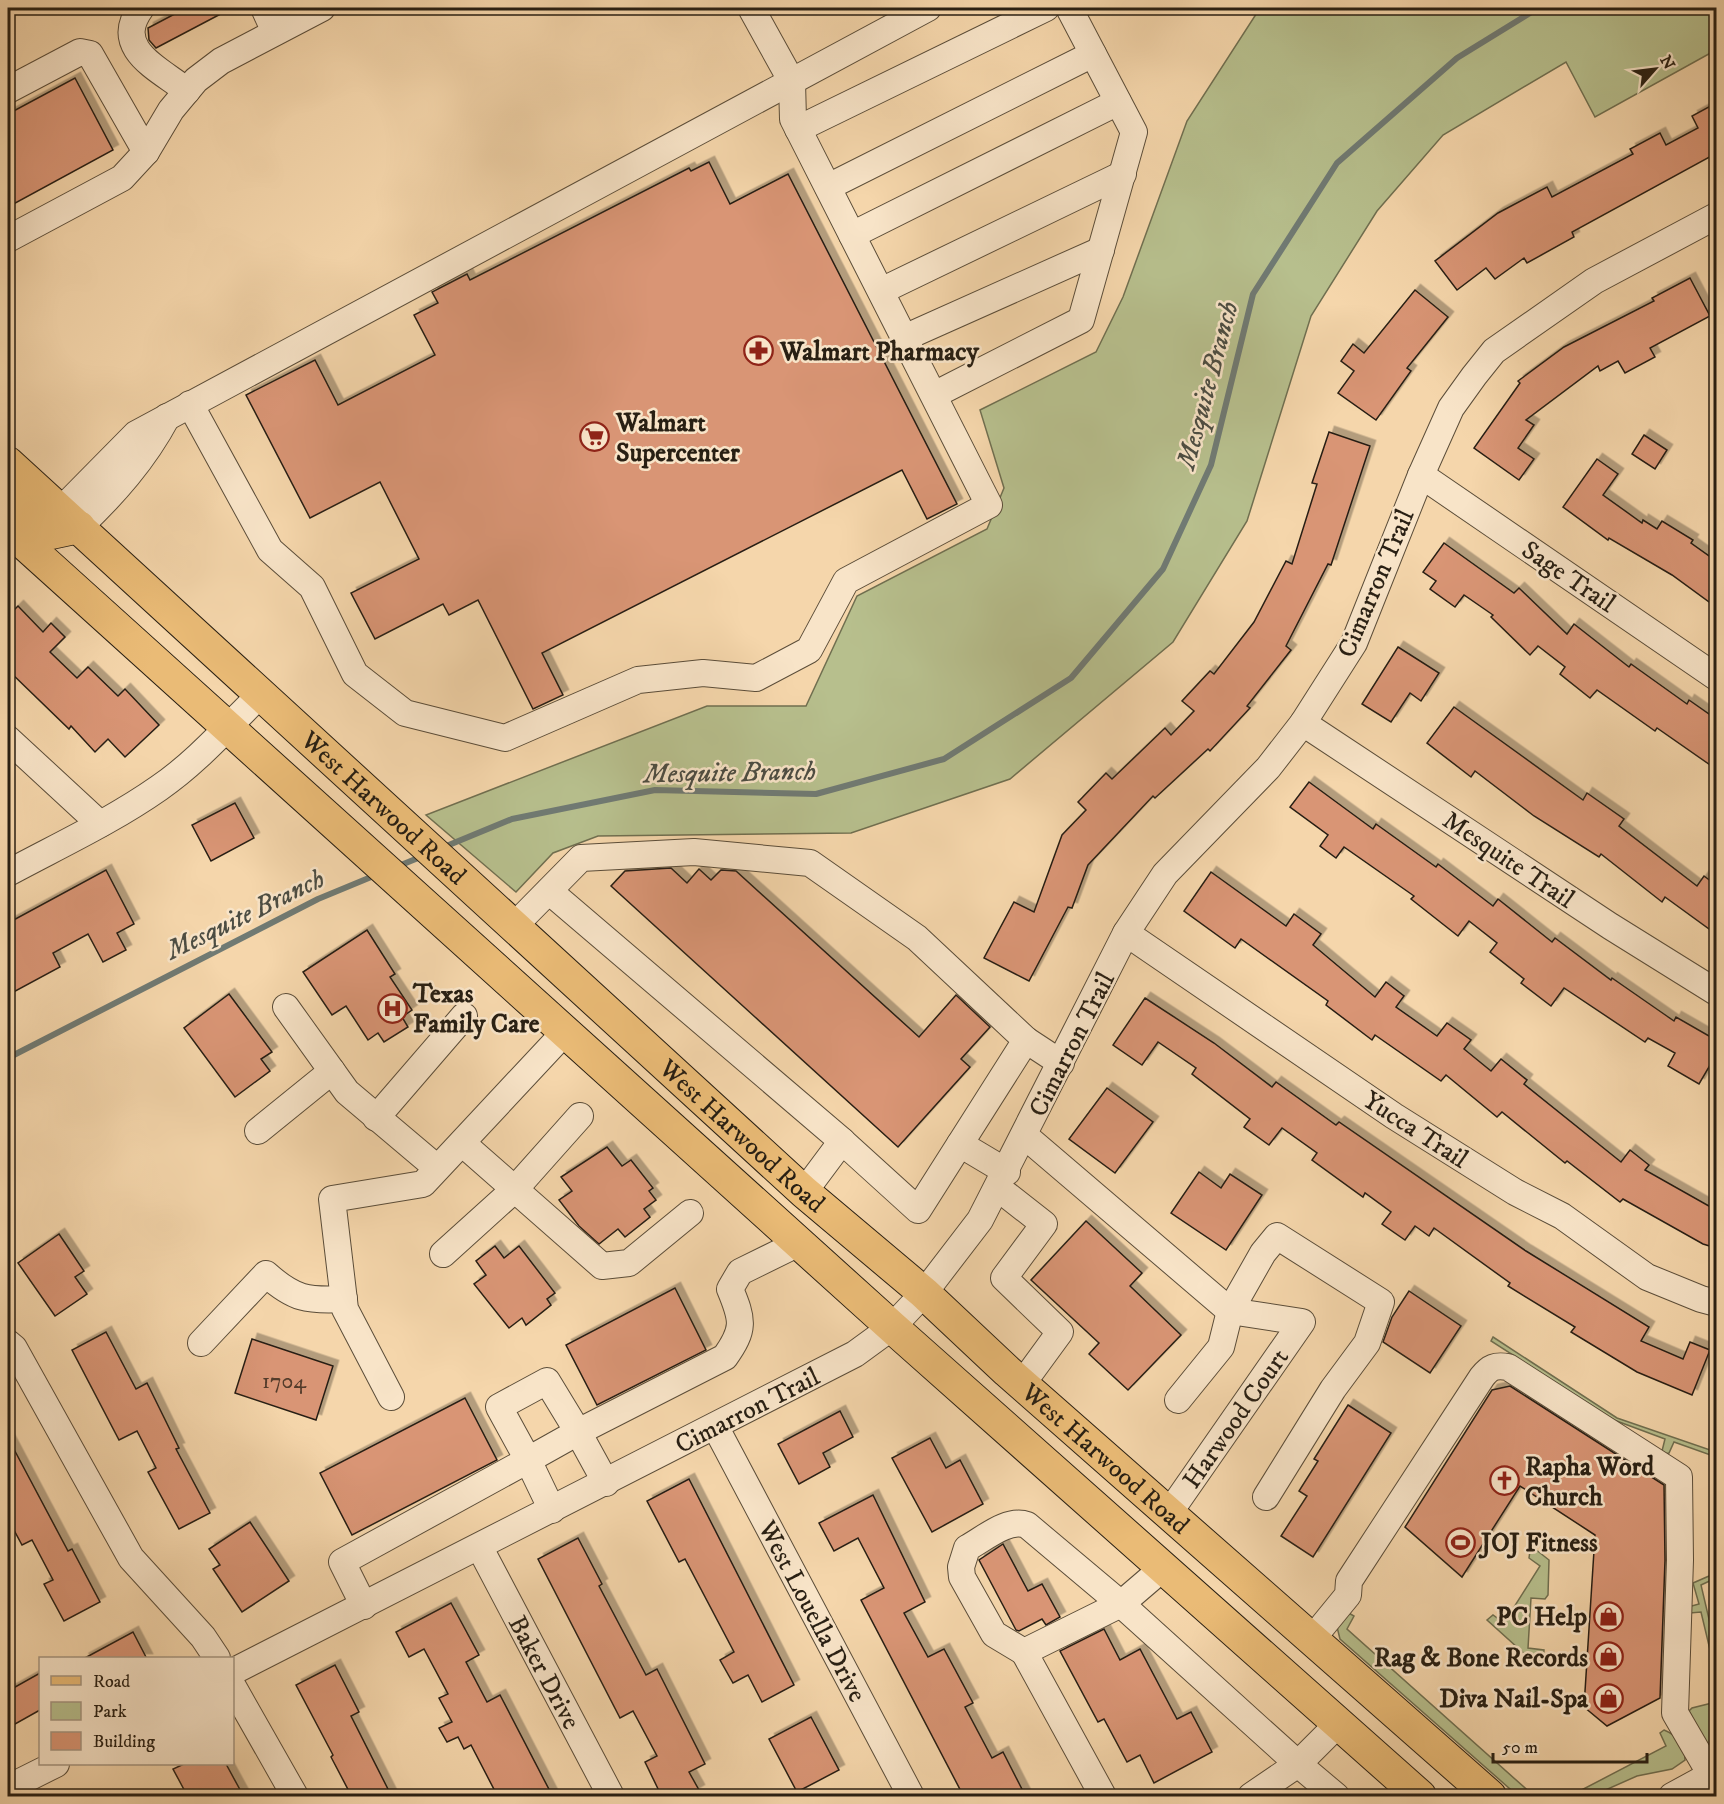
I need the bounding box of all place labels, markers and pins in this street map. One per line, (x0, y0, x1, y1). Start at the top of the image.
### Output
pharmacy icon: Walmart Pharmacy (743, 335, 775, 367)
place label: Walmart Pharmacy (779, 336, 980, 369)
place label: Walmart Supercenter (615, 407, 740, 470)
supermarket icon: Walmart Supercenter (579, 421, 611, 453)
place label: Texas Family Care (412, 978, 540, 1041)
hospital icon: Texas Family Care (376, 992, 408, 1024)
place label: Rapha Word Church (1525, 1451, 1655, 1514)
church icon: Rapha Word Church (1488, 1465, 1520, 1497)
sports icon: JOJ Fitness (1444, 1526, 1476, 1558)
place label: JOJ Fitness (1478, 1527, 1598, 1560)
shop icon: PC Help (1592, 1600, 1624, 1632)
place label: PC Help (1496, 1601, 1587, 1634)
shop icon: Rag & Bone Records (1593, 1641, 1625, 1673)
place label: Rag & Bone Records (1374, 1642, 1588, 1675)
shop icon: Diva Nail-Spa (1593, 1682, 1625, 1714)
place label: Diva Nail-Spa (1439, 1683, 1589, 1716)

